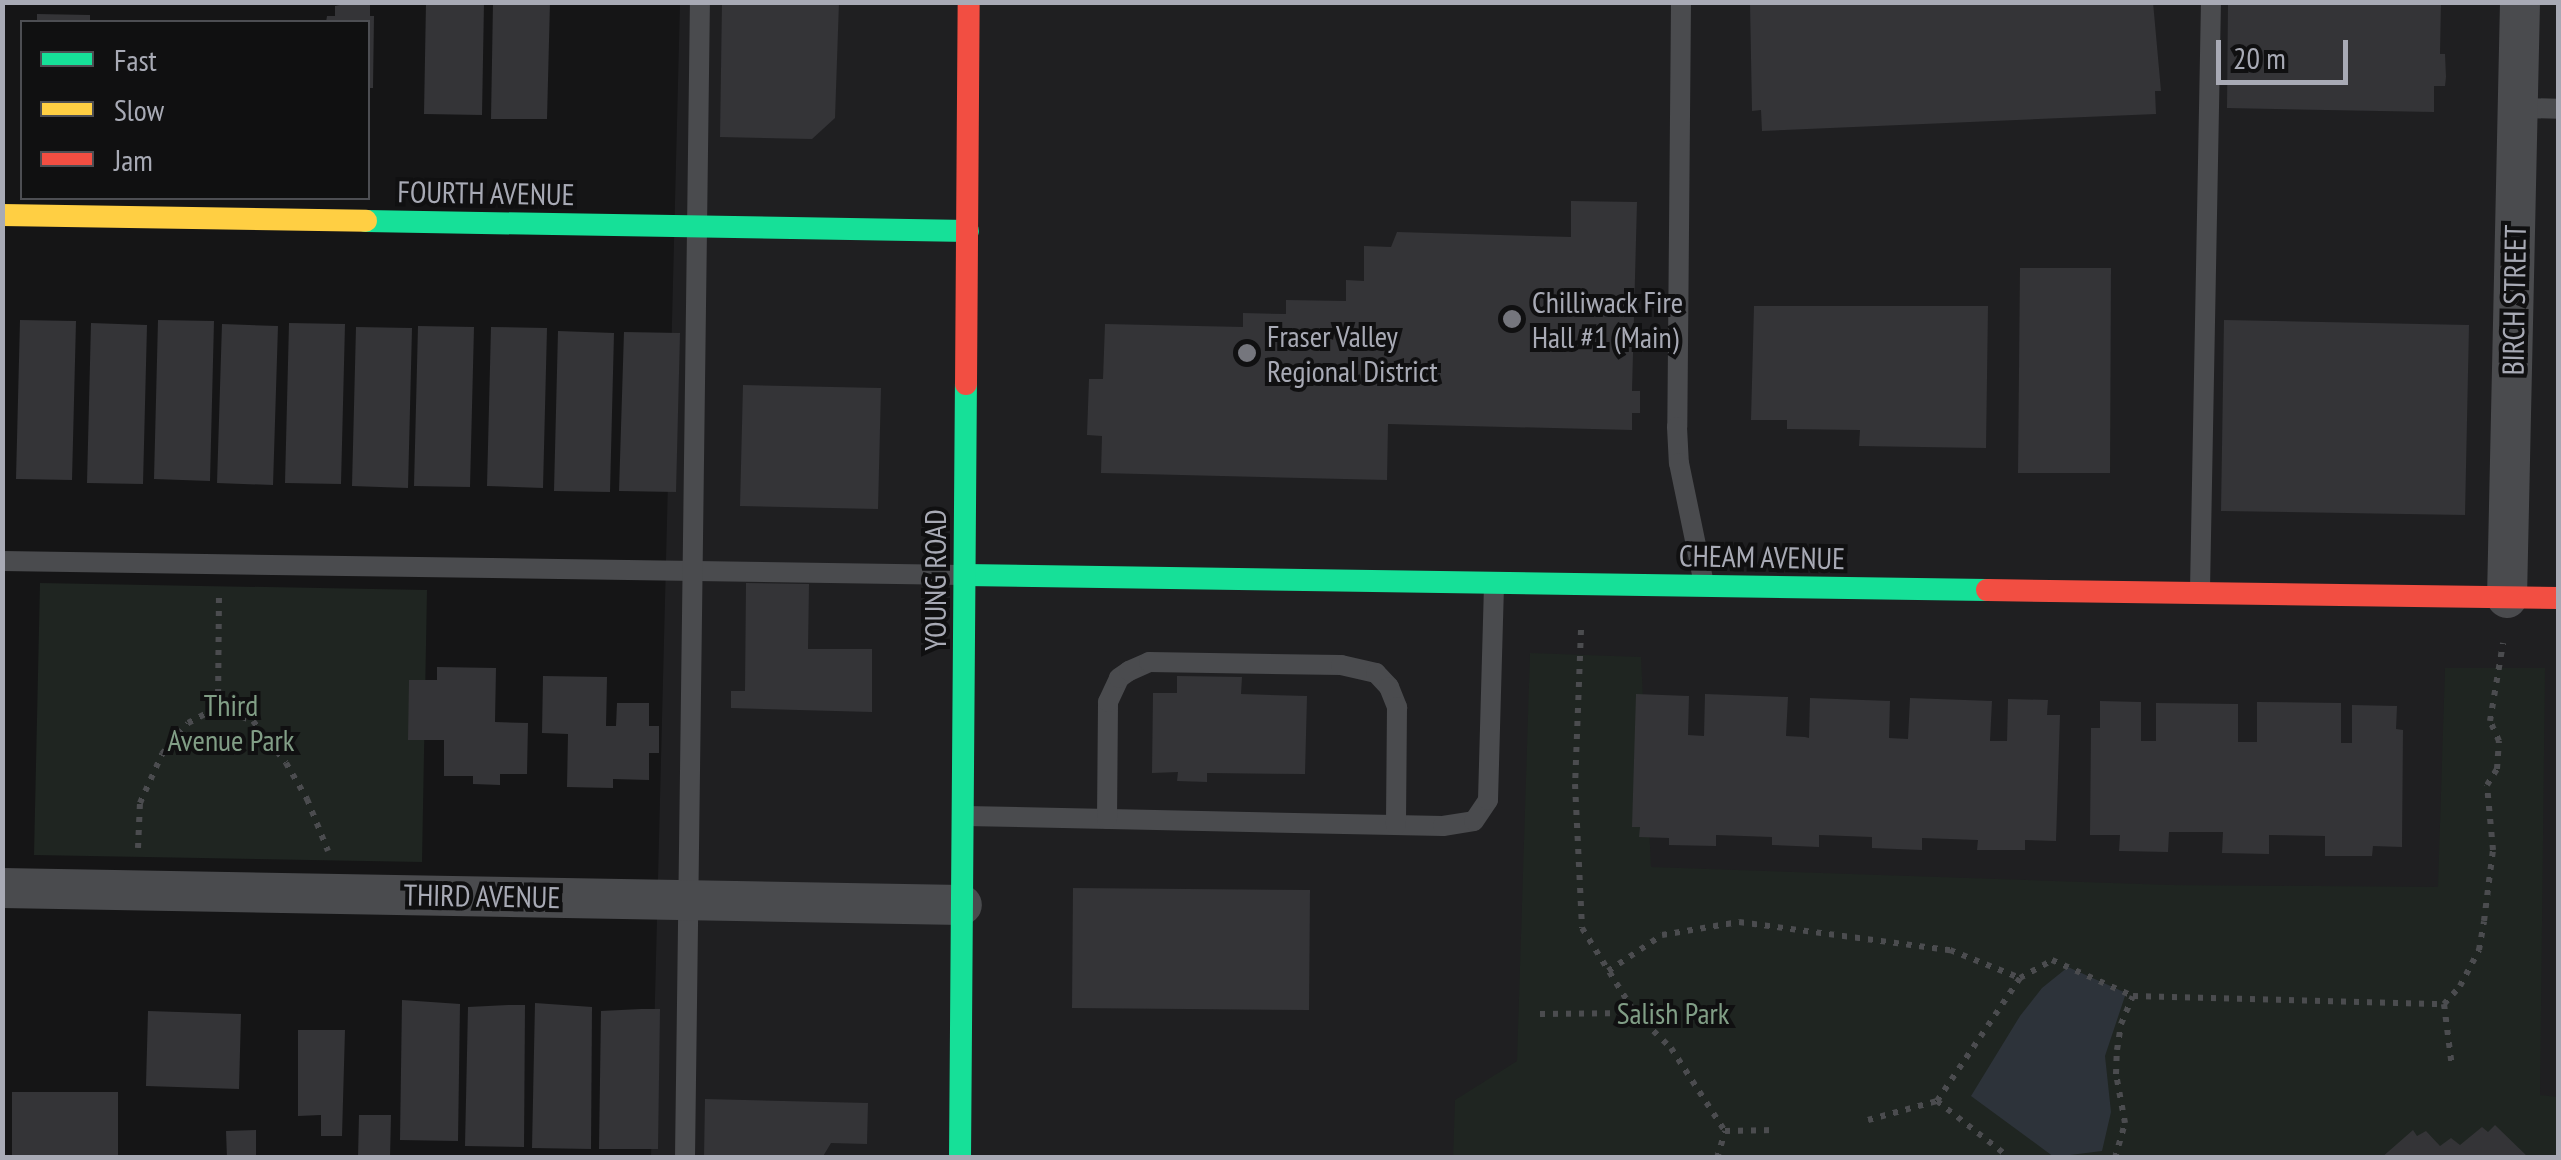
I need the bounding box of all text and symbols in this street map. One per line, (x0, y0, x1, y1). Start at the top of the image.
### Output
legend (20, 20, 370, 200)
scale bar (2221, 20, 2354, 82)
text: 20 m (2233, 38, 2286, 77)
text: Fast (114, 40, 157, 79)
text: Slow (114, 90, 164, 129)
text: Jam (114, 140, 153, 179)
street label: FOURTH AVENUE (397, 173, 575, 213)
street label: BIRCH STREET (2495, 224, 2533, 376)
place label: Chilliwack Fire Hall #1 (Main) (1532, 284, 1684, 354)
marker: Chilliwack Fire Hall #1 (Main) (1501, 308, 1523, 330)
place label: Fraser Valley Regional District (1267, 318, 1438, 388)
marker: Fraser Valley Regional District (1236, 342, 1258, 364)
street label: YOUNG ROAD (917, 509, 953, 651)
street label: CHEAM AVENUE (1678, 538, 1846, 576)
park label: Third Avenue Park (168, 687, 294, 758)
street label: THIRD AVENUE (403, 877, 561, 915)
park label: Salish Park (1617, 995, 1729, 1031)

